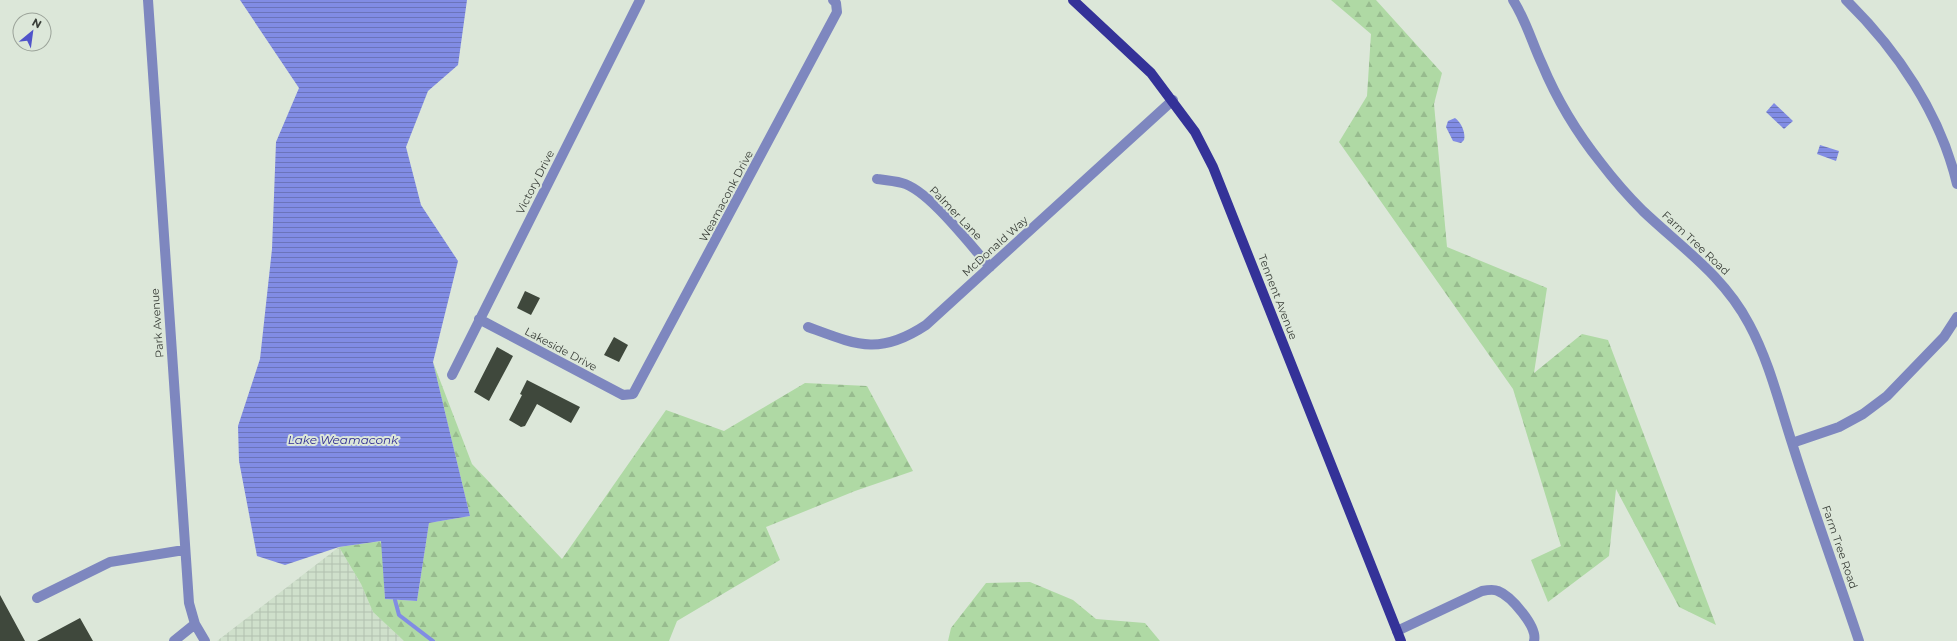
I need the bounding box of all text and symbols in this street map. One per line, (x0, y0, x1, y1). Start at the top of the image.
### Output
north arrow (12, 12, 52, 52)
text: N (30, 15, 44, 32)
street label: Victory Drive (513, 147, 557, 216)
street label: Weamaconk Drive (696, 148, 756, 244)
street label: Palmer Lane (927, 183, 986, 243)
street label: Farm Tree Road (1659, 208, 1733, 278)
street label: McDonald Way (959, 213, 1031, 279)
street label: Tennent Avenue (1255, 252, 1301, 342)
street label: Park Avenue (148, 287, 166, 358)
street label: Lakeside Drive (522, 324, 600, 374)
water label: Lake Weamaconk (288, 432, 399, 447)
street label: Farm Tree Road (1819, 503, 1861, 591)

